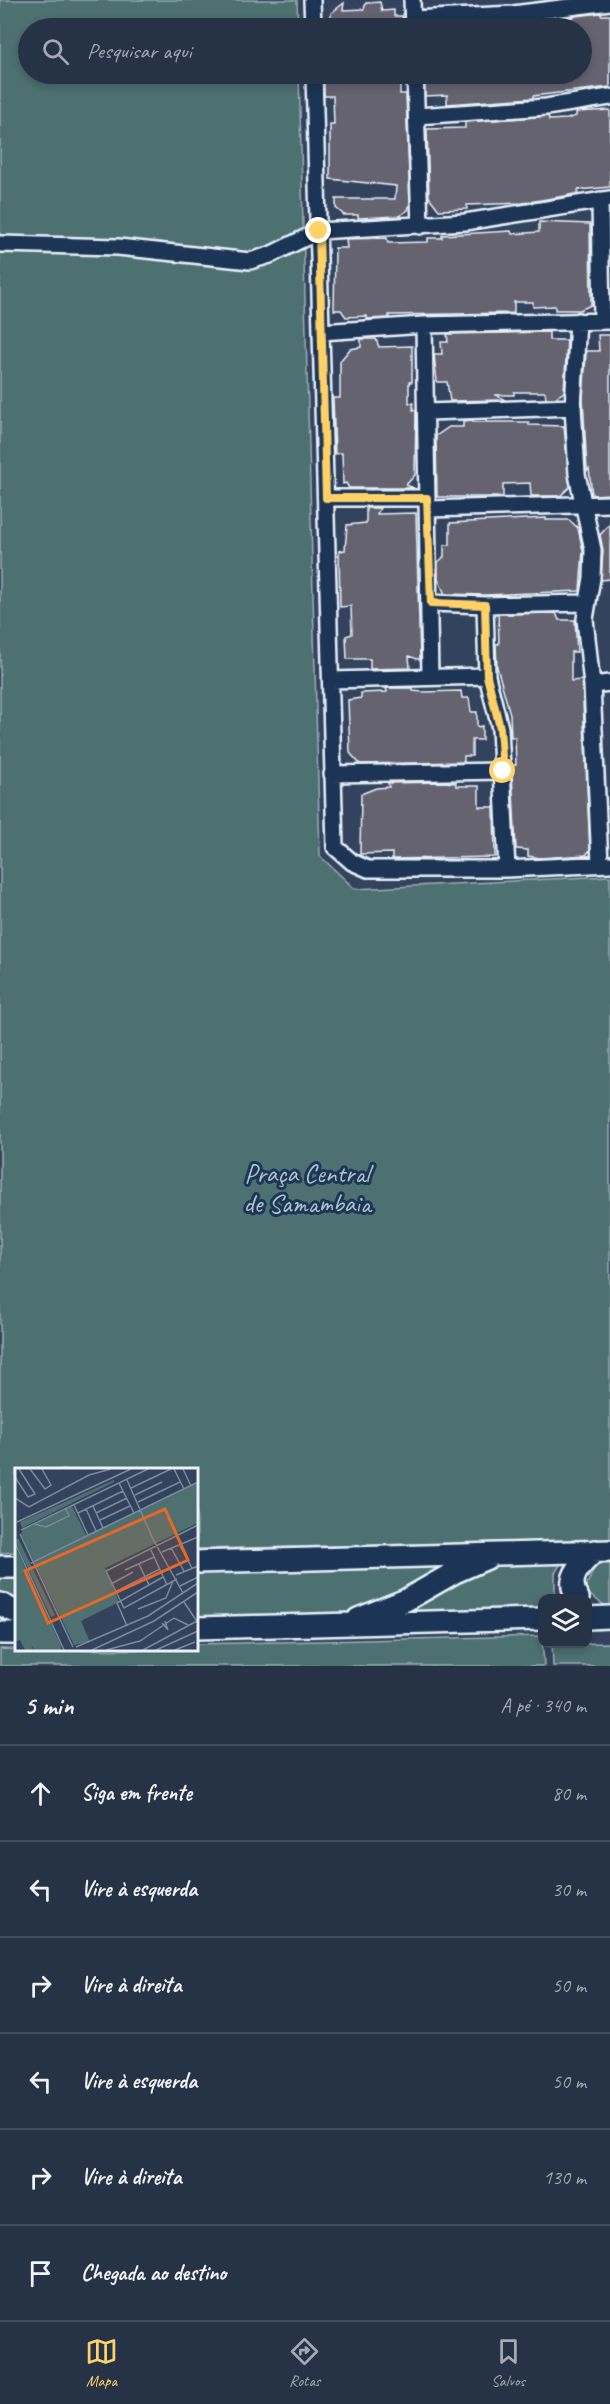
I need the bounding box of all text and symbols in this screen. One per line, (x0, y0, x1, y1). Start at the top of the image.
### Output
search box (18, 18, 592, 84)
icon: search (39, 35, 72, 68)
text: Pesquisar aqui (87, 37, 192, 65)
route end (305, 217, 331, 243)
route start (489, 757, 515, 783)
park label: Praça Central de Samambaia (243, 1157, 374, 1220)
inset map (15, 1468, 198, 1651)
map controls (538, 1594, 592, 1648)
button: layers (538, 1594, 592, 1648)
text: 5 min (24, 1689, 73, 1722)
text: A pé · 340 m (501, 1693, 586, 1718)
icon: ahead (24, 1777, 57, 1810)
text: Siga em frente (81, 1779, 192, 1807)
text: 80 m (552, 1781, 586, 1806)
icon: left (24, 1873, 57, 1906)
text: Vire à esquerda (81, 1875, 197, 1903)
text: 30 m (552, 1877, 586, 1902)
icon: right (24, 1969, 57, 2002)
text: Vire à direita (81, 1971, 181, 1999)
text: 50 m (552, 1973, 586, 1998)
icon: left (24, 2065, 57, 2098)
text: Vire à esquerda (81, 2067, 197, 2095)
text: 50 m (552, 2069, 586, 2094)
icon: right (24, 2161, 57, 2194)
text: Vire à direita (81, 2163, 181, 2191)
text: 130 m (543, 2165, 586, 2190)
icon: arrive (24, 2257, 57, 2290)
text: Chegada ao destino (81, 2259, 226, 2287)
tab: Mapa (85, 2335, 118, 2391)
tab: Rotas (288, 2335, 321, 2391)
tab: Salvos (491, 2335, 525, 2391)

